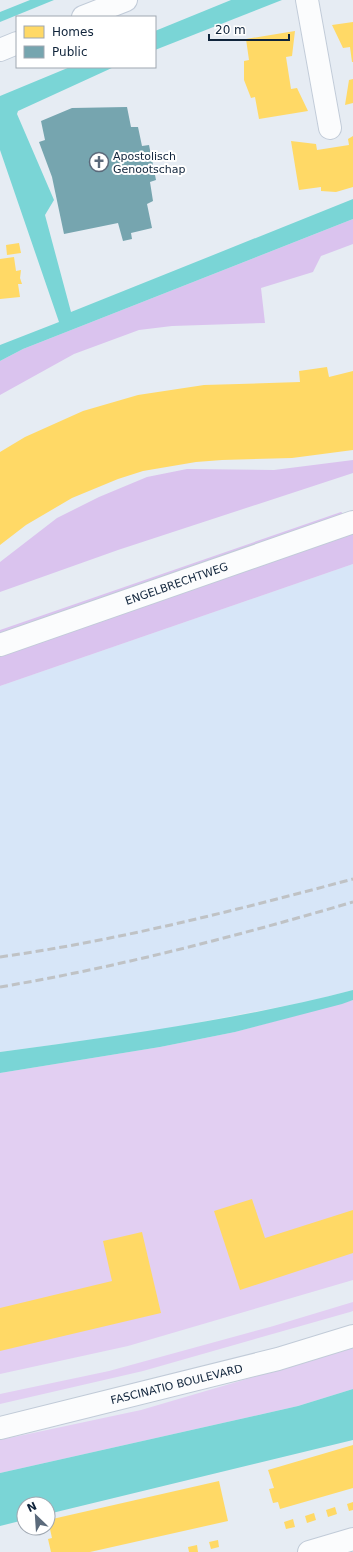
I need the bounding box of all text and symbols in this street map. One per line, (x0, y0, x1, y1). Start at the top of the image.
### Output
legend (16, 16, 156, 68)
scale bar (209, 16, 289, 42)
text: 20 m (215, 23, 246, 37)
text: Homes (52, 25, 94, 39)
text: Public (52, 45, 88, 59)
place label: Apostolisch Genootschap (113, 150, 186, 176)
church icon: Apostolisch Genootschap (88, 151, 110, 173)
street label: ENGELBRECHTWEG (123, 560, 230, 607)
street label: FASCINATIO BOULEVARD (109, 1362, 244, 1407)
north arrow (16, 1496, 56, 1536)
text: N (25, 1500, 39, 1515)

